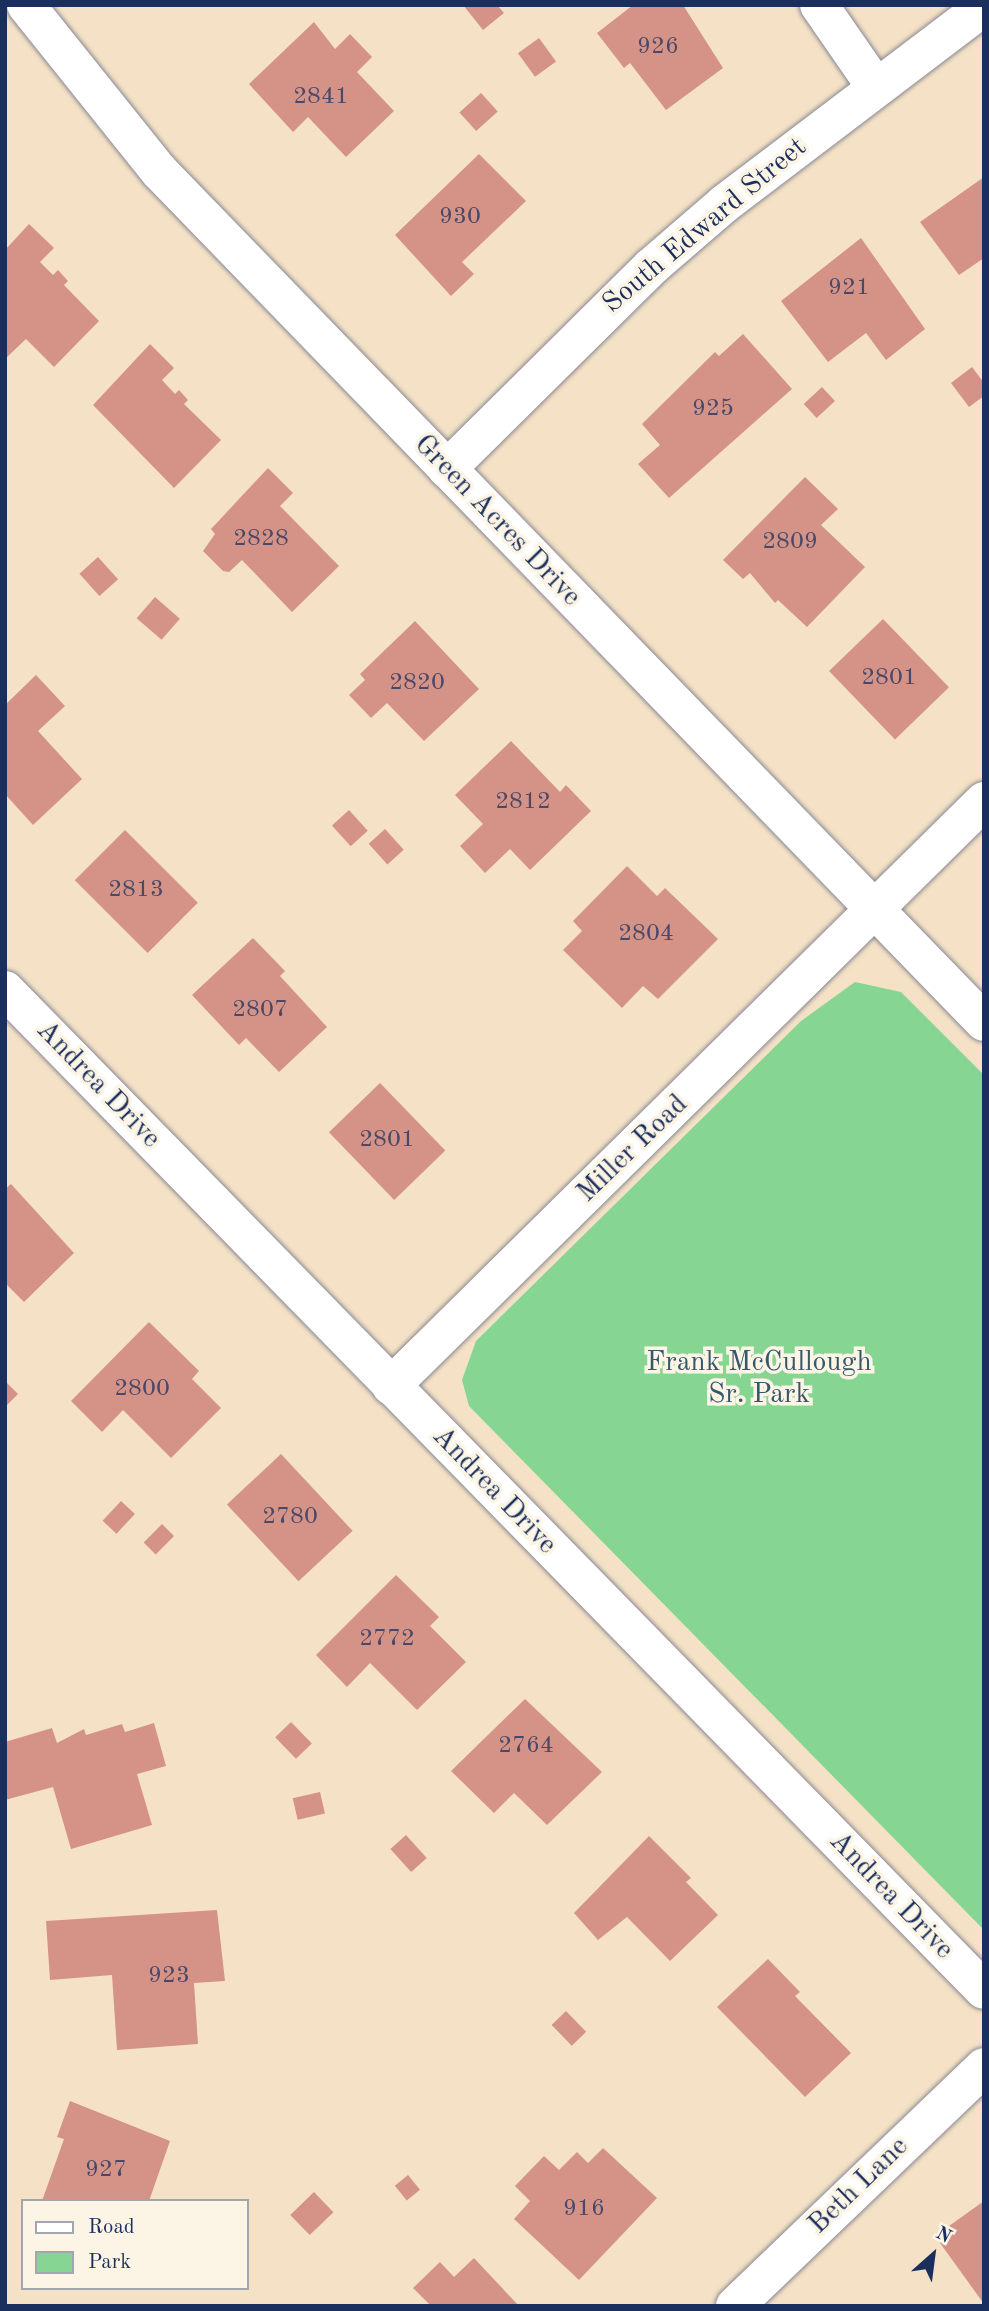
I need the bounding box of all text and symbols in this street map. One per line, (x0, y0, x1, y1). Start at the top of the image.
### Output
house number: 926 (637, 34, 679, 62)
house number: 2841 (293, 84, 349, 112)
street label: South Edward Street (596, 131, 814, 321)
house number: 930 (439, 204, 481, 232)
house number: 921 (828, 275, 870, 303)
house number: 925 (692, 396, 734, 424)
street label: Green Acres Drive (407, 428, 587, 614)
house number: 2828 (233, 526, 289, 554)
house number: 2809 (762, 529, 818, 557)
house number: 2801 (861, 665, 917, 693)
house number: 2820 (389, 670, 445, 698)
house number: 2812 (495, 789, 551, 817)
house number: 2813 (108, 877, 164, 905)
house number: 2804 (618, 921, 674, 949)
house number: 2807 (232, 997, 288, 1025)
street label: Andrea Drive (29, 1014, 167, 1156)
street label: Miller Road (571, 1088, 695, 1210)
house number: 2801 (359, 1127, 415, 1155)
park label: Frank McCullough Sr. Park (646, 1346, 872, 1412)
house number: 2800 (114, 1376, 170, 1404)
street label: Andrea Drive (425, 1420, 563, 1562)
house number: 2780 (262, 1504, 318, 1532)
house number: 2772 (359, 1626, 415, 1654)
house number: 2764 (498, 1733, 554, 1761)
street label: Andrea Drive (822, 1825, 960, 1967)
house number: 923 (148, 1963, 190, 1991)
street label: Beth Lane (802, 2130, 916, 2242)
house number: 927 (85, 2157, 127, 2185)
house number: 916 (563, 2196, 605, 2224)
legend (21, 2199, 248, 2290)
text: Road (88, 2217, 135, 2238)
north arrow (898, 2220, 968, 2290)
text: N (932, 2224, 954, 2248)
text: Park (88, 2252, 131, 2273)

